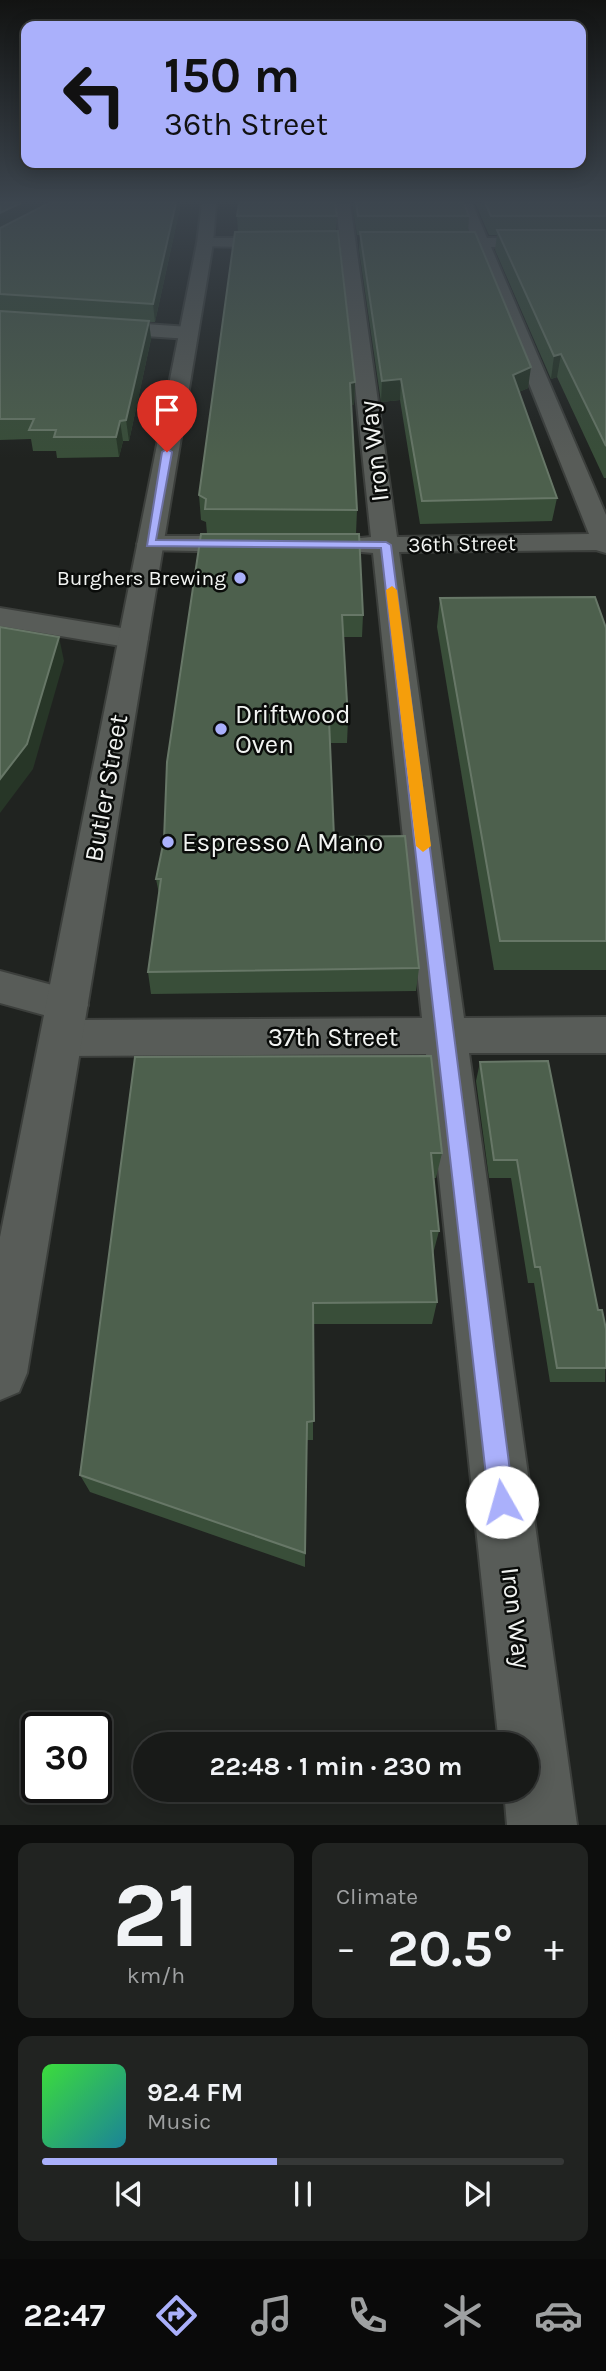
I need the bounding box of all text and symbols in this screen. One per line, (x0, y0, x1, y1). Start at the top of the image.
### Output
text: 150 m (164, 47, 300, 104)
icon: left (49, 49, 140, 140)
text: 36th Street (164, 106, 328, 143)
pin (137, 380, 197, 452)
icon: arrive (148, 391, 186, 429)
street label: Iron Way (352, 399, 396, 503)
street label: 36th Street (408, 531, 516, 557)
place label: Burghers Brewing (57, 566, 226, 590)
marker: Burghers Brewing (232, 570, 248, 586)
place label: Driftwood Oven (235, 699, 351, 760)
street label: Butler Street (78, 712, 134, 864)
marker: Driftwood Oven (213, 721, 229, 737)
place label: Espresso A Mano (182, 827, 383, 858)
marker: Espresso A Mano (160, 834, 176, 850)
street label: 37th Street (268, 1022, 399, 1053)
position arrow (465, 1465, 539, 1539)
street label: Iron Way (494, 1566, 538, 1670)
speed limit sign: 30 (21, 1712, 112, 1803)
text: 22:48 · 1 min · 230 m (209, 1751, 463, 1782)
text: 21 (112, 1863, 200, 1969)
text: Climate (336, 1883, 418, 1910)
text: 20.5° (387, 1918, 513, 1979)
text: − (336, 1926, 356, 1971)
text: + (544, 1926, 564, 1971)
text: km/h (127, 1962, 185, 1989)
text: 92.4 FM (147, 2077, 243, 2108)
text: Music (147, 2108, 211, 2135)
icon: previous (110, 2175, 148, 2213)
icon: pause (284, 2175, 322, 2213)
icon: next (458, 2175, 496, 2213)
icon: directions (152, 2291, 201, 2340)
icon: music (247, 2291, 296, 2340)
icon: phone (343, 2291, 392, 2340)
icon: climate (438, 2291, 487, 2340)
icon: car (534, 2291, 583, 2340)
text: 22:47 (23, 2297, 106, 2334)

